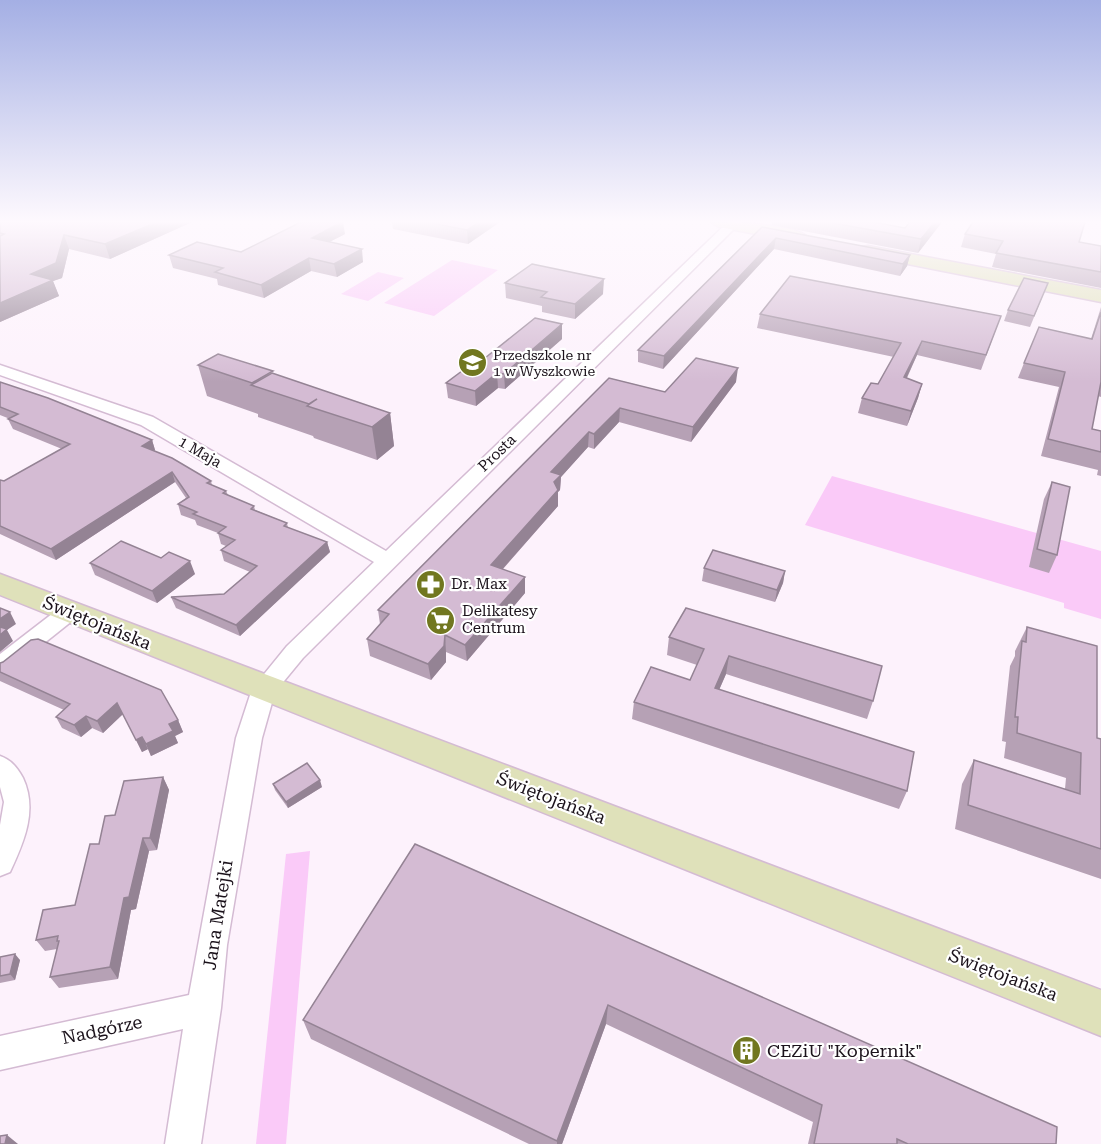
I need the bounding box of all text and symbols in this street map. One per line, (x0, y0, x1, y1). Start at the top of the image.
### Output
school or university icon: Przedszkole nr 1 w Wyszkowie (456, 347, 488, 379)
place label: Przedszkole nr 1 w Wyszkowie (493, 347, 595, 379)
street label: Prosta (474, 431, 520, 475)
street label: 1 Maja (175, 432, 225, 472)
pharmacy icon: Dr. Max (414, 568, 446, 600)
place label: Dr. Max (451, 575, 507, 593)
street label: Świętojańska (40, 591, 155, 654)
place label: Delikatesy Centrum (462, 602, 538, 637)
supermarket icon: Delikatesy Centrum (425, 604, 457, 636)
street label: Świętojańska (494, 767, 609, 828)
street label: Jana Matejki (198, 858, 237, 971)
street label: Świętojańska (946, 944, 1061, 1005)
street label: Nadgórze (60, 1011, 144, 1048)
building icon: CEZiU "Kopernik" (730, 1035, 762, 1067)
place label: CEZiU "Kopernik" (767, 1040, 922, 1061)

